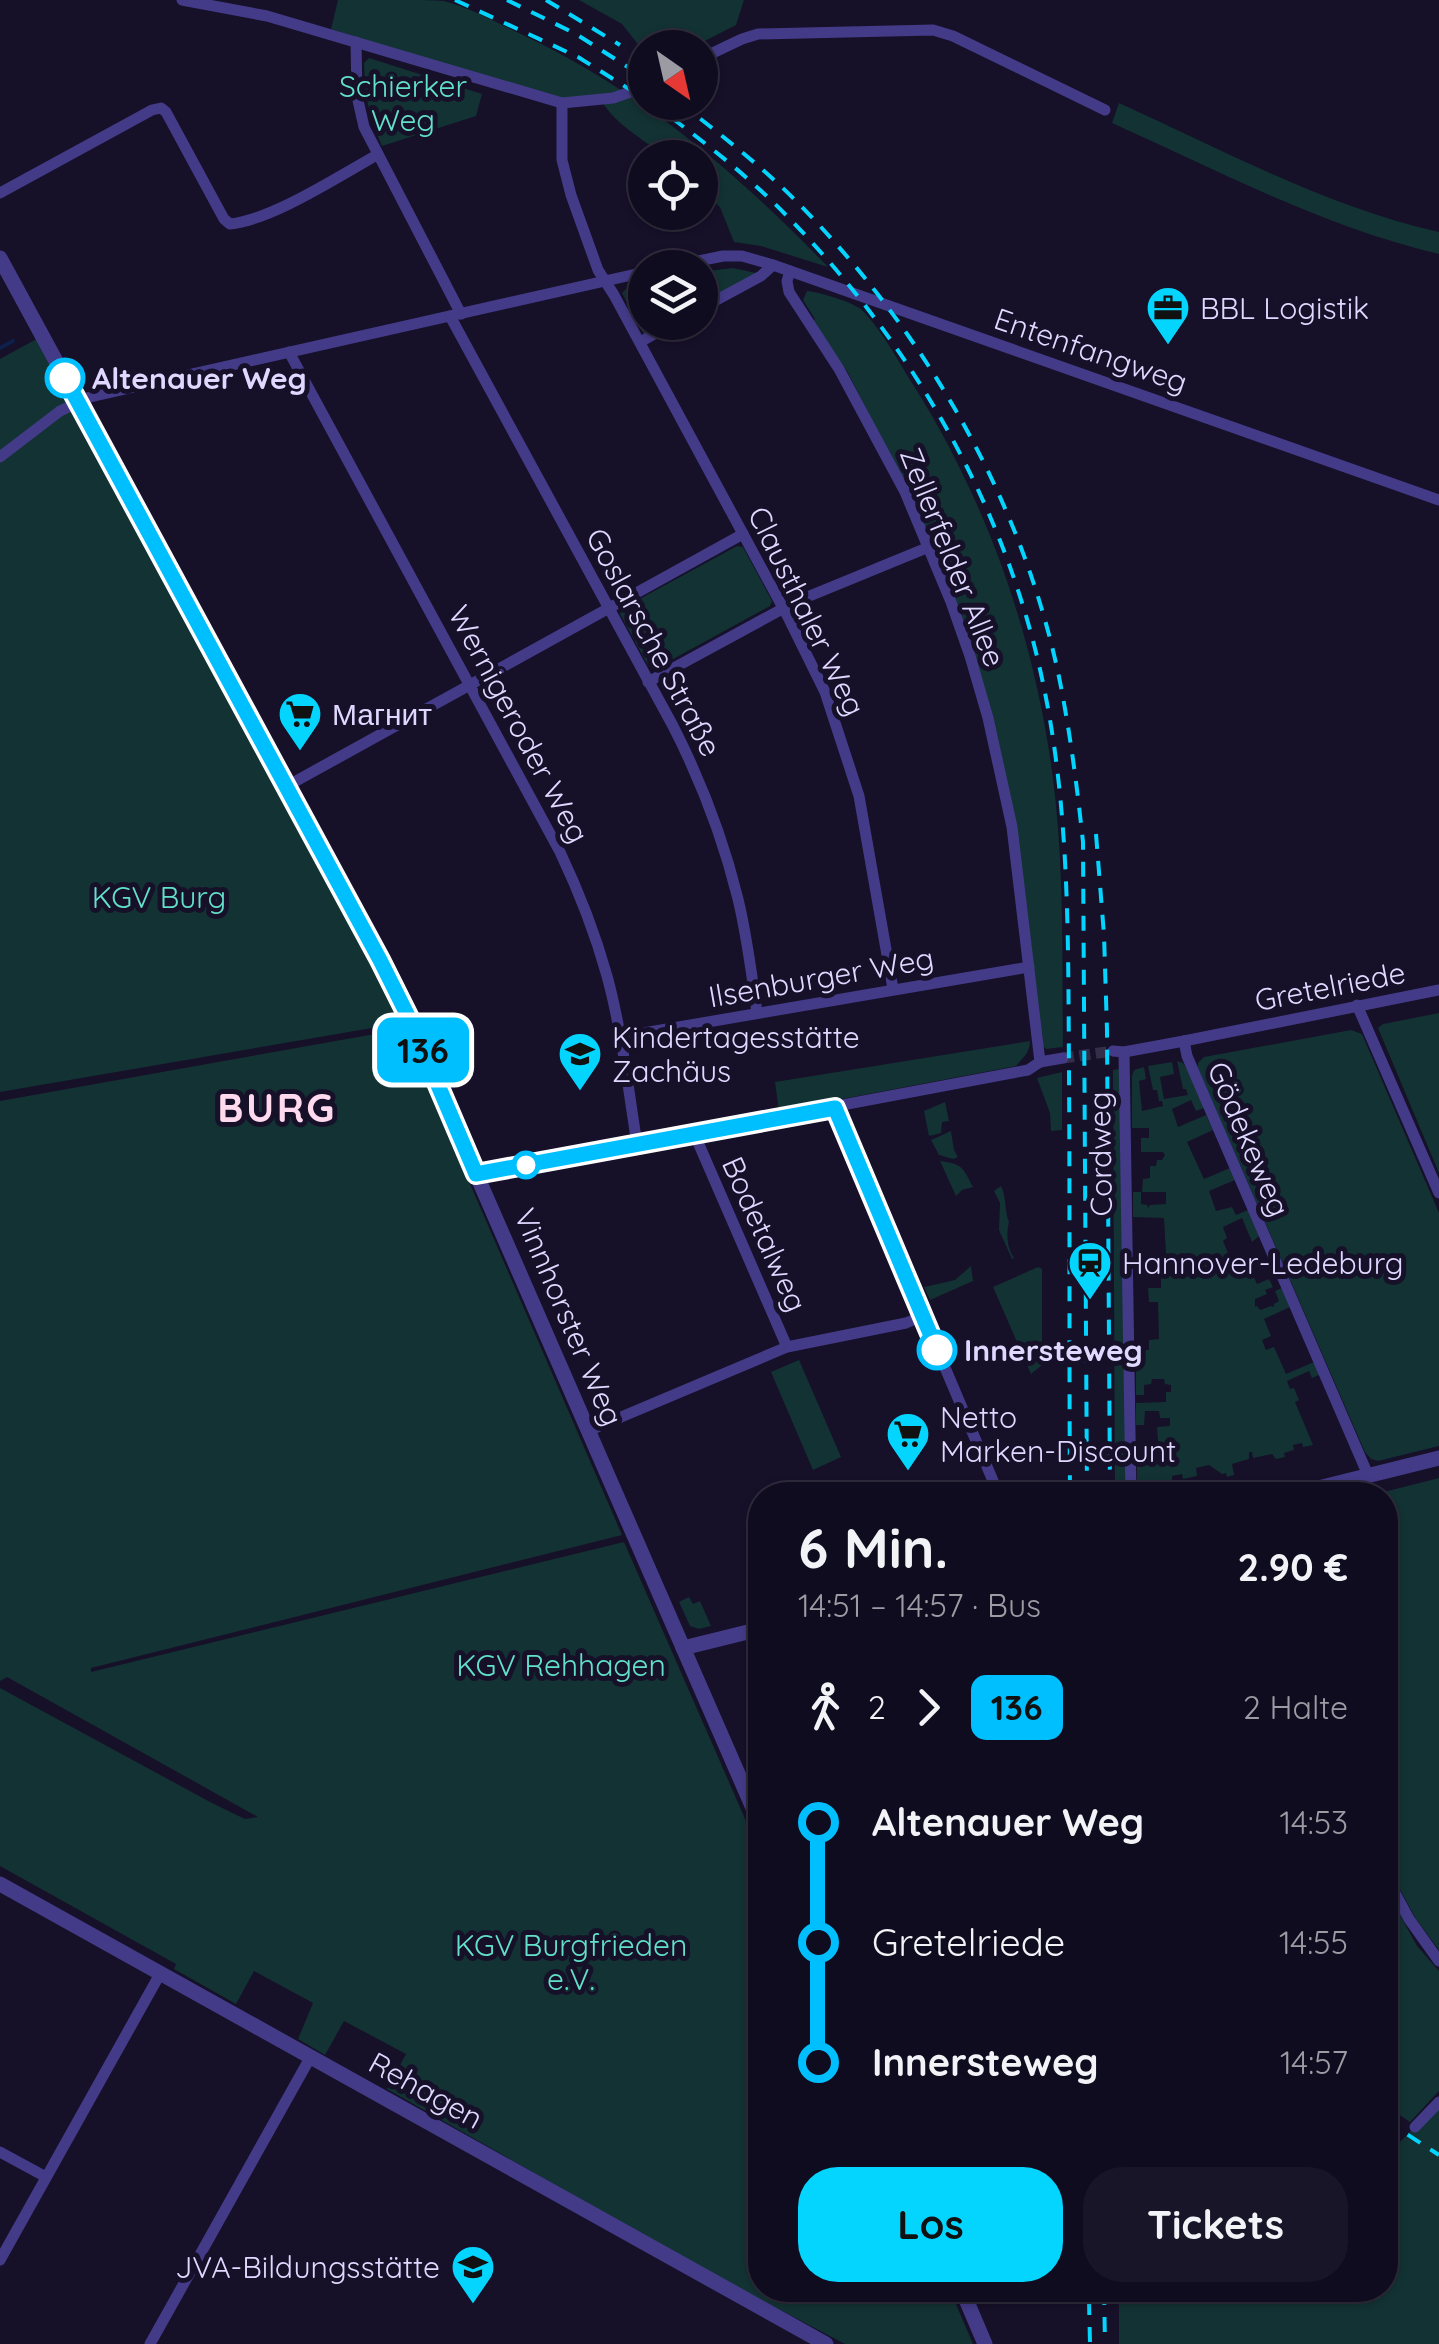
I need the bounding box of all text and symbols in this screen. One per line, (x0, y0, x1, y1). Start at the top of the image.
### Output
north arrow (628, 30, 718, 120)
map controls (628, 30, 718, 340)
park label: Schierker Weg (339, 67, 468, 139)
button: locate (628, 140, 718, 230)
button: layers (628, 250, 718, 340)
office icon: BBL Logistik (1145, 285, 1191, 346)
place label: BBL Logistik (1200, 289, 1369, 327)
street label: Entenfangweg (989, 299, 1193, 401)
marker: Altenauer Weg (46, 359, 84, 397)
place label: Altenauer Weg (92, 359, 307, 397)
street label: Zellerfelder Allee (892, 442, 1014, 672)
street label: Clausthaler Weg (740, 500, 874, 722)
street label: Goslarsche Straße (578, 521, 730, 763)
street label: Wernigeroder Weg (440, 599, 598, 849)
supermarket icon: Магнит (277, 691, 323, 752)
place label: Магнит (332, 695, 432, 733)
park label: KGV Burg (92, 878, 226, 916)
street label: Ilsenburger Weg (705, 938, 937, 1016)
street label: Gretelriede (1251, 953, 1409, 1019)
line badge: 136 (366, 1018, 480, 1082)
place label: Kindertagesstätte Zachäus (612, 1018, 860, 1090)
text: 136 (397, 1028, 449, 1072)
school or university icon: Kindertagesstätte Zachäus (557, 1031, 603, 1092)
street label: Gödekeweg (1199, 1056, 1299, 1222)
district label: BURG (217, 1082, 337, 1132)
street label: Cordweg (1080, 1091, 1120, 1217)
street label: Bodetalweg (714, 1151, 816, 1317)
unlabelled marker (513, 1152, 539, 1178)
street label: Vinnhorster Weg (506, 1203, 632, 1431)
station icon: Hannover-Ledeburg (1067, 1240, 1113, 1301)
place label: Hannover-Ledeburg (1122, 1244, 1403, 1282)
marker: Innersteweg (918, 1331, 956, 1369)
place label: Innersteweg (964, 1331, 1143, 1369)
place label: Netto Marken-Discount (940, 1398, 1176, 1470)
supermarket icon: Netto Marken-Discount (885, 1411, 931, 1472)
text: 6 Min. (798, 1513, 948, 1582)
text: 2.90 € (1238, 1543, 1348, 1591)
text: 14:51 – 14:57 · Bus (798, 1585, 1041, 1625)
park label: KGV Rehhagen (456, 1646, 666, 1684)
icon: walk (798, 1680, 853, 1735)
icon: forward (901, 1680, 956, 1735)
text: 136 (991, 1685, 1043, 1729)
text: 2 (868, 1687, 886, 1727)
text: 2 Halte (1243, 1687, 1348, 1727)
text: Altenauer Weg (872, 1798, 1144, 1846)
text: 14:53 (1280, 1802, 1348, 1842)
text: Gretelriede (872, 1918, 1065, 1966)
text: 14:55 (1279, 1922, 1348, 1962)
park label: KGV Burgfrieden e.V. (455, 1926, 687, 1998)
text: Innersteweg (872, 2038, 1098, 2086)
text: 14:57 (1280, 2042, 1348, 2082)
street label: Rehagen (362, 2043, 490, 2137)
button: Los (798, 2167, 1063, 2282)
button: Tickets (1083, 2167, 1348, 2282)
school or university icon: JVA-Bildungsstätte (450, 2244, 496, 2305)
place label: JVA-Bildungsstätte (175, 2248, 440, 2286)

